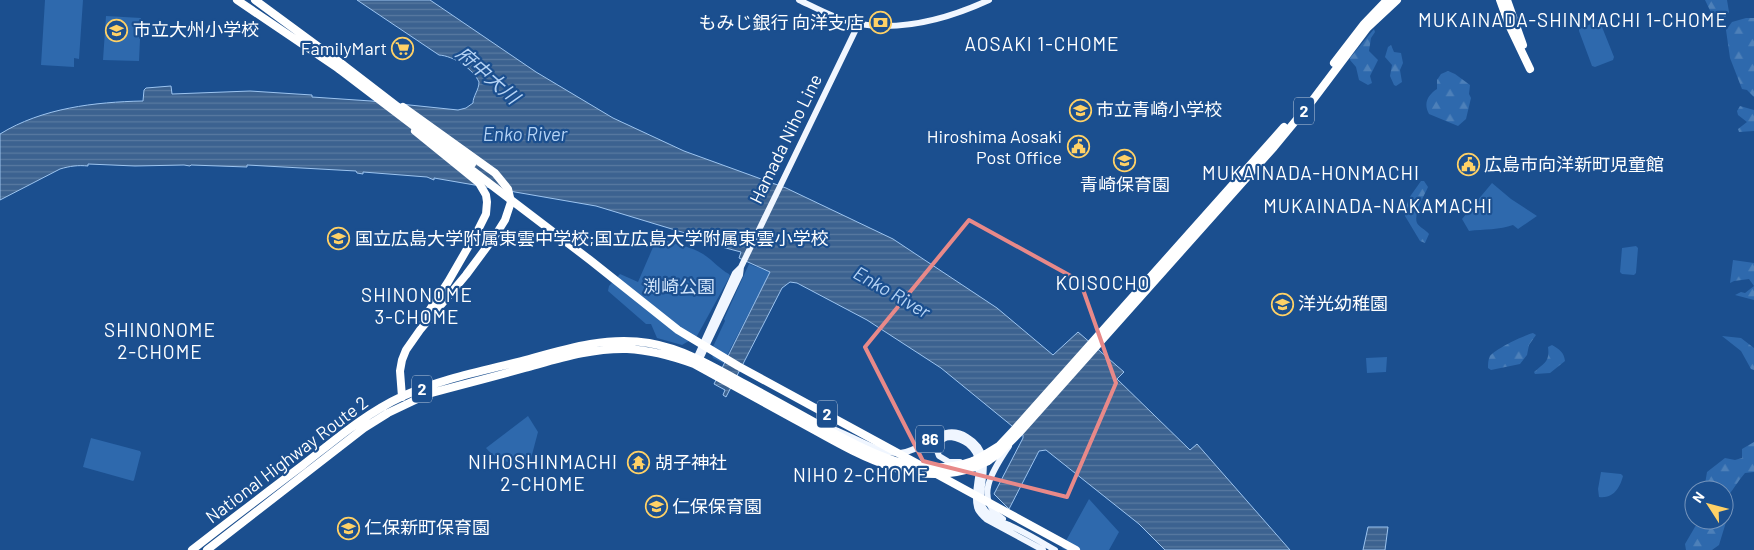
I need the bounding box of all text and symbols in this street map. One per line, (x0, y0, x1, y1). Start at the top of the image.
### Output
district label: MUKAINADA-SHINMACHI 1-CHOME (1418, 8, 1728, 31)
place label: もみじ銀行 向洋支店 (698, 11, 864, 33)
bank icon: もみじ銀行 向洋支店 (868, 11, 892, 35)
school or university icon: 市立大州小学校 (105, 18, 129, 42)
place label: 市立大州小学校 (133, 18, 259, 40)
district label: AOSAKI 1-CHOME (964, 32, 1120, 55)
place label: FamilyMart (301, 37, 387, 59)
supermarket icon: FamilyMart (391, 37, 415, 61)
water label: 府中大川 (452, 41, 526, 110)
street label: Hamada Niho Line (744, 70, 826, 207)
school or university icon: 市立青崎小学校 (1068, 98, 1092, 122)
place label: 市立青崎小学校 (1096, 98, 1222, 120)
road number: 2 (1294, 98, 1314, 124)
water label: Enko River (483, 122, 569, 145)
place label: Hiroshima Aosaki Post Office (927, 125, 1062, 168)
public building icon: Hiroshima Aosaki Post Office (1066, 135, 1090, 159)
school or university icon: 青崎保育園 (1113, 148, 1137, 172)
public building icon: 広島市向洋新町児童館 (1456, 153, 1480, 177)
place label: 広島市向洋新町児童館 (1484, 153, 1664, 175)
district label: MUKAINADA-HONMACHI (1202, 161, 1420, 184)
place label: 青崎保育園 (1080, 173, 1170, 195)
district label: MUKAINADA-NAKAMACHI (1263, 194, 1493, 217)
school or university icon: 国立広島大学附属東雲中学校;国立広島大学附属東雲小学校 (327, 227, 351, 251)
place label: 国立広島大学附属東雲中学校;国立広島大学附属東雲小学校 (355, 227, 829, 249)
water label: Enko River (850, 260, 936, 323)
district label: KOISOCHO (1056, 271, 1150, 294)
park label: 渕崎公園 (643, 275, 715, 297)
district label: SHINONOME 3-CHOME (361, 283, 473, 328)
school or university icon: 洋光幼稚園 (1270, 292, 1294, 316)
place label: 洋光幼稚園 (1298, 292, 1388, 314)
district label: SHINONOME 2-CHOME (104, 318, 216, 363)
road number: 2 (412, 376, 432, 402)
street label: National Highway Route 2 (201, 391, 372, 527)
road number: 2 (817, 400, 837, 428)
road number: 86 (916, 426, 944, 452)
district label: NIHOSHINMACHI 2-CHOME (468, 450, 618, 495)
temple icon: 胡子神社 (627, 451, 651, 475)
place label: 胡子神社 (655, 451, 727, 473)
district label: NIHO 2-CHOME (793, 463, 929, 486)
north arrow (1684, 480, 1734, 530)
text: N (1688, 488, 1708, 506)
school or university icon: 仁保保育園 (644, 495, 668, 519)
place label: 仁保保育園 (672, 495, 762, 517)
school or university icon: 仁保新町保育園 (336, 516, 360, 540)
place label: 仁保新町保育園 (364, 516, 490, 538)

